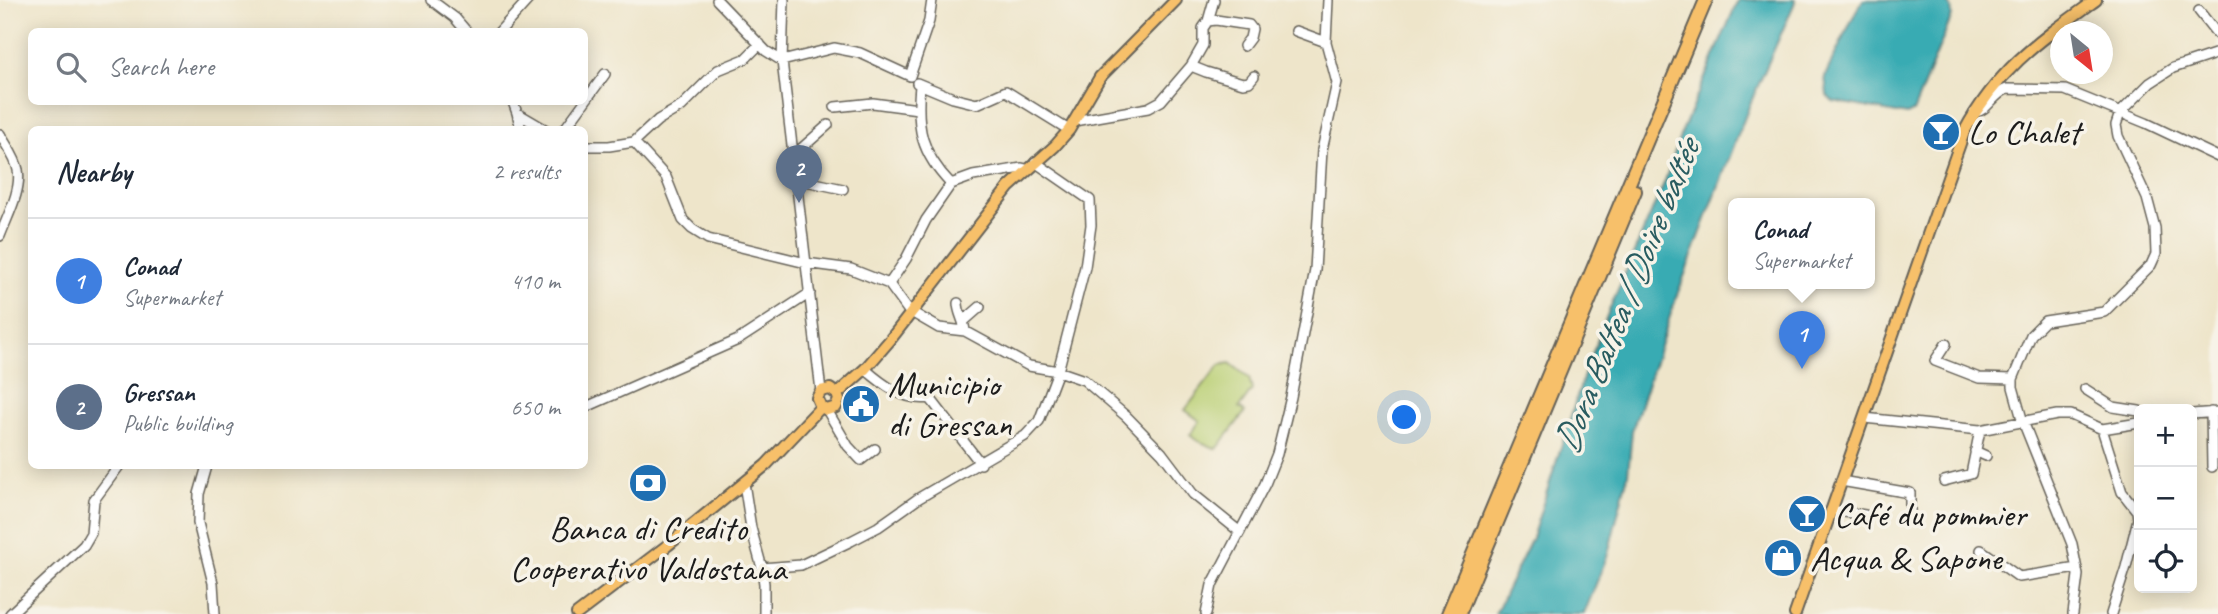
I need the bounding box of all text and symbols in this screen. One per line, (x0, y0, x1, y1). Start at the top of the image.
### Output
north arrow (2050, 21, 2113, 84)
search box (28, 28, 588, 105)
icon: search (52, 48, 90, 86)
text: Search here (108, 50, 214, 83)
place label: Lo Chalet (1968, 110, 2084, 155)
bar icon: Lo Chalet (1920, 111, 1962, 153)
water label: Dora Baltea / Doire baltée (1542, 128, 1712, 459)
pin: 2 (776, 145, 822, 203)
text: Nearby (56, 153, 132, 191)
text: 2 results (493, 157, 560, 186)
popup (1728, 198, 1875, 289)
text: Conad (1753, 213, 1807, 246)
text: Supermarket (1753, 246, 1850, 275)
text: Conad (123, 250, 178, 283)
text: 1 (74, 267, 84, 296)
text: 410 m (511, 267, 560, 296)
text: Supermarket (123, 283, 221, 312)
pin: 1 (1779, 311, 1825, 369)
place label: Municipio di Gressan (888, 362, 1012, 447)
text: Gressan (123, 376, 195, 409)
public building icon: Municipio di Gressan (840, 383, 882, 425)
text: 2 (74, 393, 84, 422)
text: 650 m (511, 393, 560, 422)
your location (1387, 400, 1421, 434)
map controls (2134, 404, 2197, 593)
button: + (2134, 404, 2197, 467)
text: Public building (123, 409, 232, 438)
bank icon: Banca di Credito Cooperativo Valdostana (627, 462, 669, 504)
button: − (2134, 467, 2197, 530)
place label: Café du pommier (1834, 492, 2028, 537)
bar icon: Café du pommier (1786, 493, 1828, 535)
place label: Banca di Credito Cooperativo Valdostana (510, 506, 789, 591)
button: locate (2134, 530, 2197, 593)
place label: Acqua & Sapone (1810, 536, 2004, 581)
shop icon: Acqua & Sapone (1762, 537, 1804, 579)

